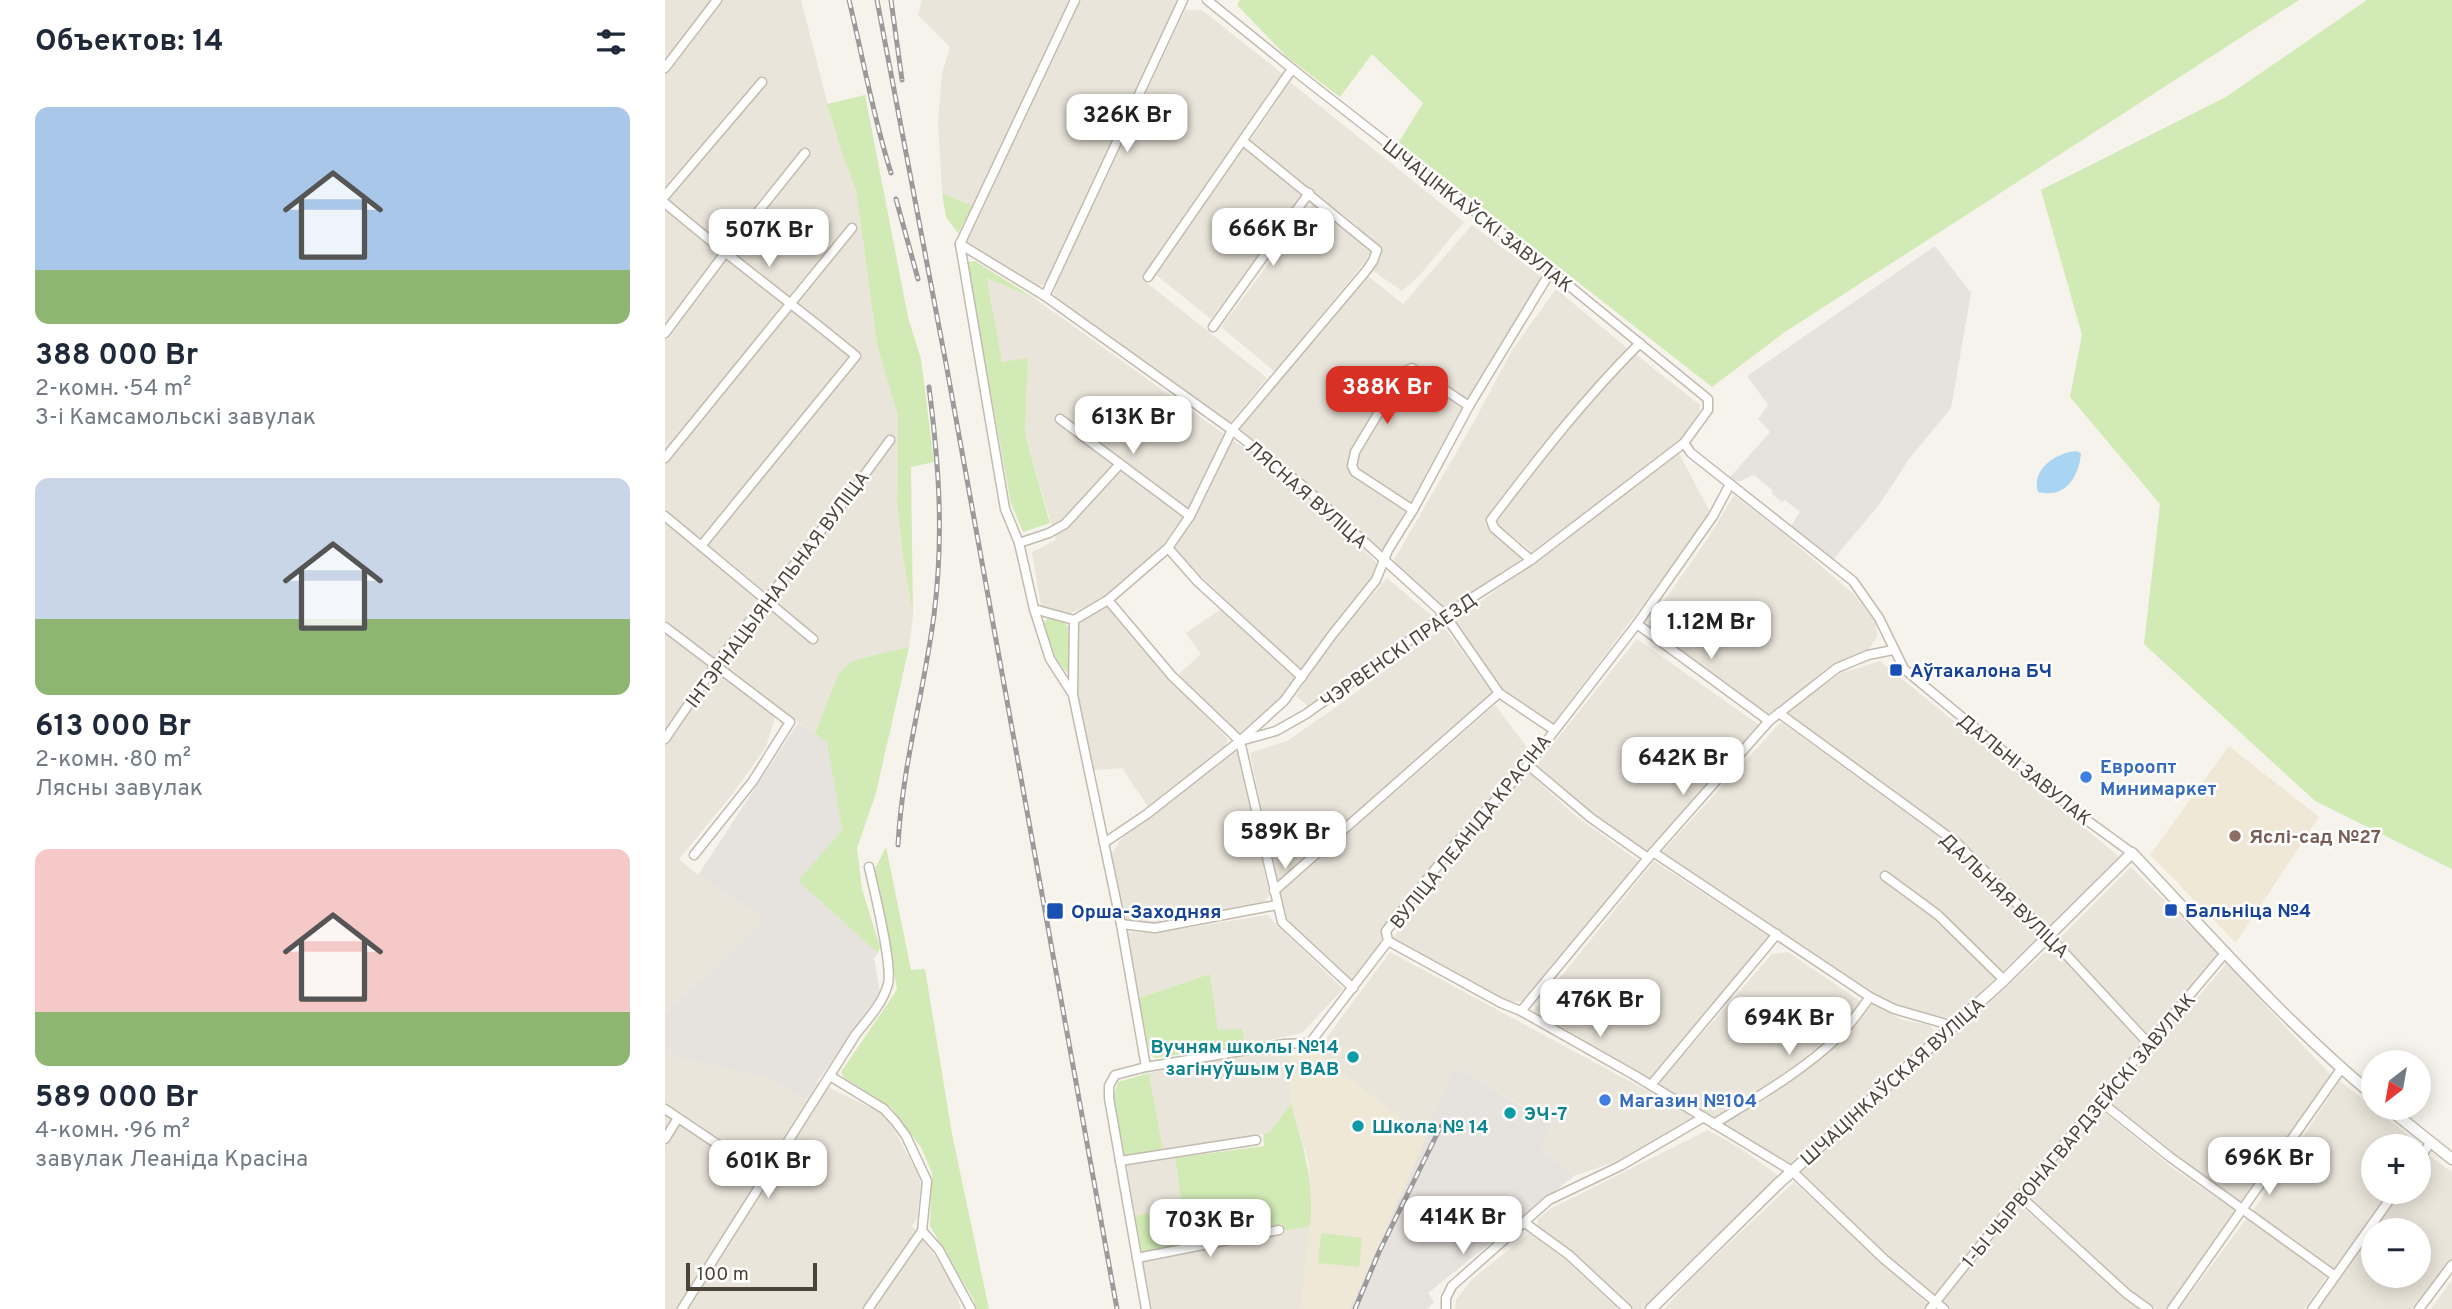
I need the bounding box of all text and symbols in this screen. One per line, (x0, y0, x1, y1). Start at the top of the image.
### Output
icon: filters (592, 23, 630, 61)
text: Объектов: 14 (35, 24, 223, 61)
pin: 326K Br (1062, 94, 1192, 154)
text: 326K Br (1082, 102, 1172, 131)
street label: ШЧАЦІНКАЎСКІ ЗАВУЛАК (1377, 134, 1577, 298)
icon: home (270, 152, 396, 278)
pin: 666K Br (1208, 208, 1338, 268)
pin: 507K Br (704, 210, 834, 269)
text: 666K Br (1228, 216, 1318, 245)
text: 507K Br (725, 217, 813, 246)
text: 388 000 Br (35, 338, 198, 375)
pin: 388K Br (1322, 366, 1452, 426)
text: 388K Br (1342, 374, 1432, 403)
text: 2-комн. · 54 m² (35, 375, 191, 404)
pin: 613K Br (1068, 396, 1198, 456)
text: 3-і Камсамольскі завулак (35, 404, 316, 433)
text: 613K Br (1091, 404, 1175, 433)
street label: ЛЯСНАЯ ВУЛІЦА (1240, 436, 1372, 555)
street label: ІНТЭРНАЦЫЯНАЛЬНАЯ ВУЛІЦА (682, 467, 876, 714)
icon: home (270, 523, 396, 649)
street label: ЧЭРВЕНСКІ ПРАЕЗД (1317, 589, 1482, 714)
pin: 1.12M Br (1639, 602, 1783, 661)
text: 1.12M Br (1667, 609, 1755, 638)
place label: Аўтакалона БЧ (1910, 660, 2052, 684)
marker: Аўтакалона БЧ (1888, 662, 1904, 678)
text: 613 000 Br (35, 709, 191, 746)
street label: ДАЛЬНІ ЗАВУЛАК (1952, 709, 2095, 832)
street label: ВУЛІЦА ЛЕАНІДА КРАСІНА (1386, 730, 1557, 934)
pin: 642K Br (1618, 738, 1748, 797)
text: 642K Br (1638, 745, 1728, 774)
text: 2-комн. · 80 m² (35, 746, 191, 775)
place label: Евроопт Минимаркет (2100, 756, 2216, 802)
marker: Евроопт Минимаркет (2078, 769, 2094, 785)
text: Лясны завулак (35, 775, 203, 804)
pin: 589K Br (1220, 812, 1350, 871)
text: 589K Br (1240, 819, 1330, 848)
place label: Яслі-сад №27 (2249, 826, 2381, 850)
marker: Яслі-сад №27 (2227, 828, 2243, 844)
street label: ДАЛЬНЯЯ ВУЛІЦА (1934, 829, 2073, 964)
icon: home (270, 894, 396, 1020)
place label: Бальніца №4 (2185, 900, 2311, 924)
marker: Орша-Заходняя (1045, 901, 1065, 921)
place label: Орша-Заходняя (1071, 901, 1221, 925)
marker: Бальніца №4 (2163, 902, 2179, 918)
pin: 476K Br (1535, 979, 1665, 1039)
text: 476K Br (1556, 987, 1644, 1016)
street label: 1-Ы ЧЫРВОНАГВАРДЗЕЙСКІ ЗАВУЛАК (1957, 988, 2202, 1274)
street label: ШЧАЦІНКАЎСКАЯ ВУЛІЦА (1795, 993, 1991, 1172)
pin: 694K Br (1724, 998, 1854, 1057)
text: 694K Br (1744, 1005, 1834, 1034)
place label: Вучням школы №14 загінуўшым у ВАВ (1150, 1036, 1339, 1082)
marker: Вучням школы №14 загінуўшым у ВАВ (1345, 1049, 1361, 1065)
north arrow (2361, 1050, 2431, 1120)
map controls (2361, 1050, 2431, 1288)
text: 589 000 Br (35, 1080, 198, 1117)
place label: Магазин №104 (1619, 1090, 1757, 1114)
marker: Магазин №104 (1597, 1092, 1613, 1108)
place label: ЭЧ-7 (1524, 1103, 1567, 1127)
marker: ЭЧ-7 (1502, 1105, 1518, 1121)
place label: Школа № 14 (1372, 1116, 1489, 1140)
text: 4-комн. · 96 m² (35, 1117, 190, 1146)
marker: Школа № 14 (1350, 1118, 1366, 1134)
button: + (2361, 1134, 2431, 1204)
pin: 696K Br (2204, 1138, 2334, 1197)
pin: 601K Br (703, 1140, 833, 1200)
text: 696K Br (2224, 1145, 2314, 1174)
text: завулак Леаніда Красіна (35, 1146, 308, 1175)
text: 601K Br (725, 1148, 811, 1177)
pin: 414K Br (1398, 1196, 1528, 1256)
pin: 703K Br (1145, 1200, 1275, 1259)
text: 414K Br (1420, 1204, 1506, 1233)
text: 703K Br (1166, 1207, 1254, 1236)
button: − (2361, 1218, 2431, 1288)
scale bar (686, 1260, 817, 1292)
text: 100 m (697, 1263, 749, 1287)

